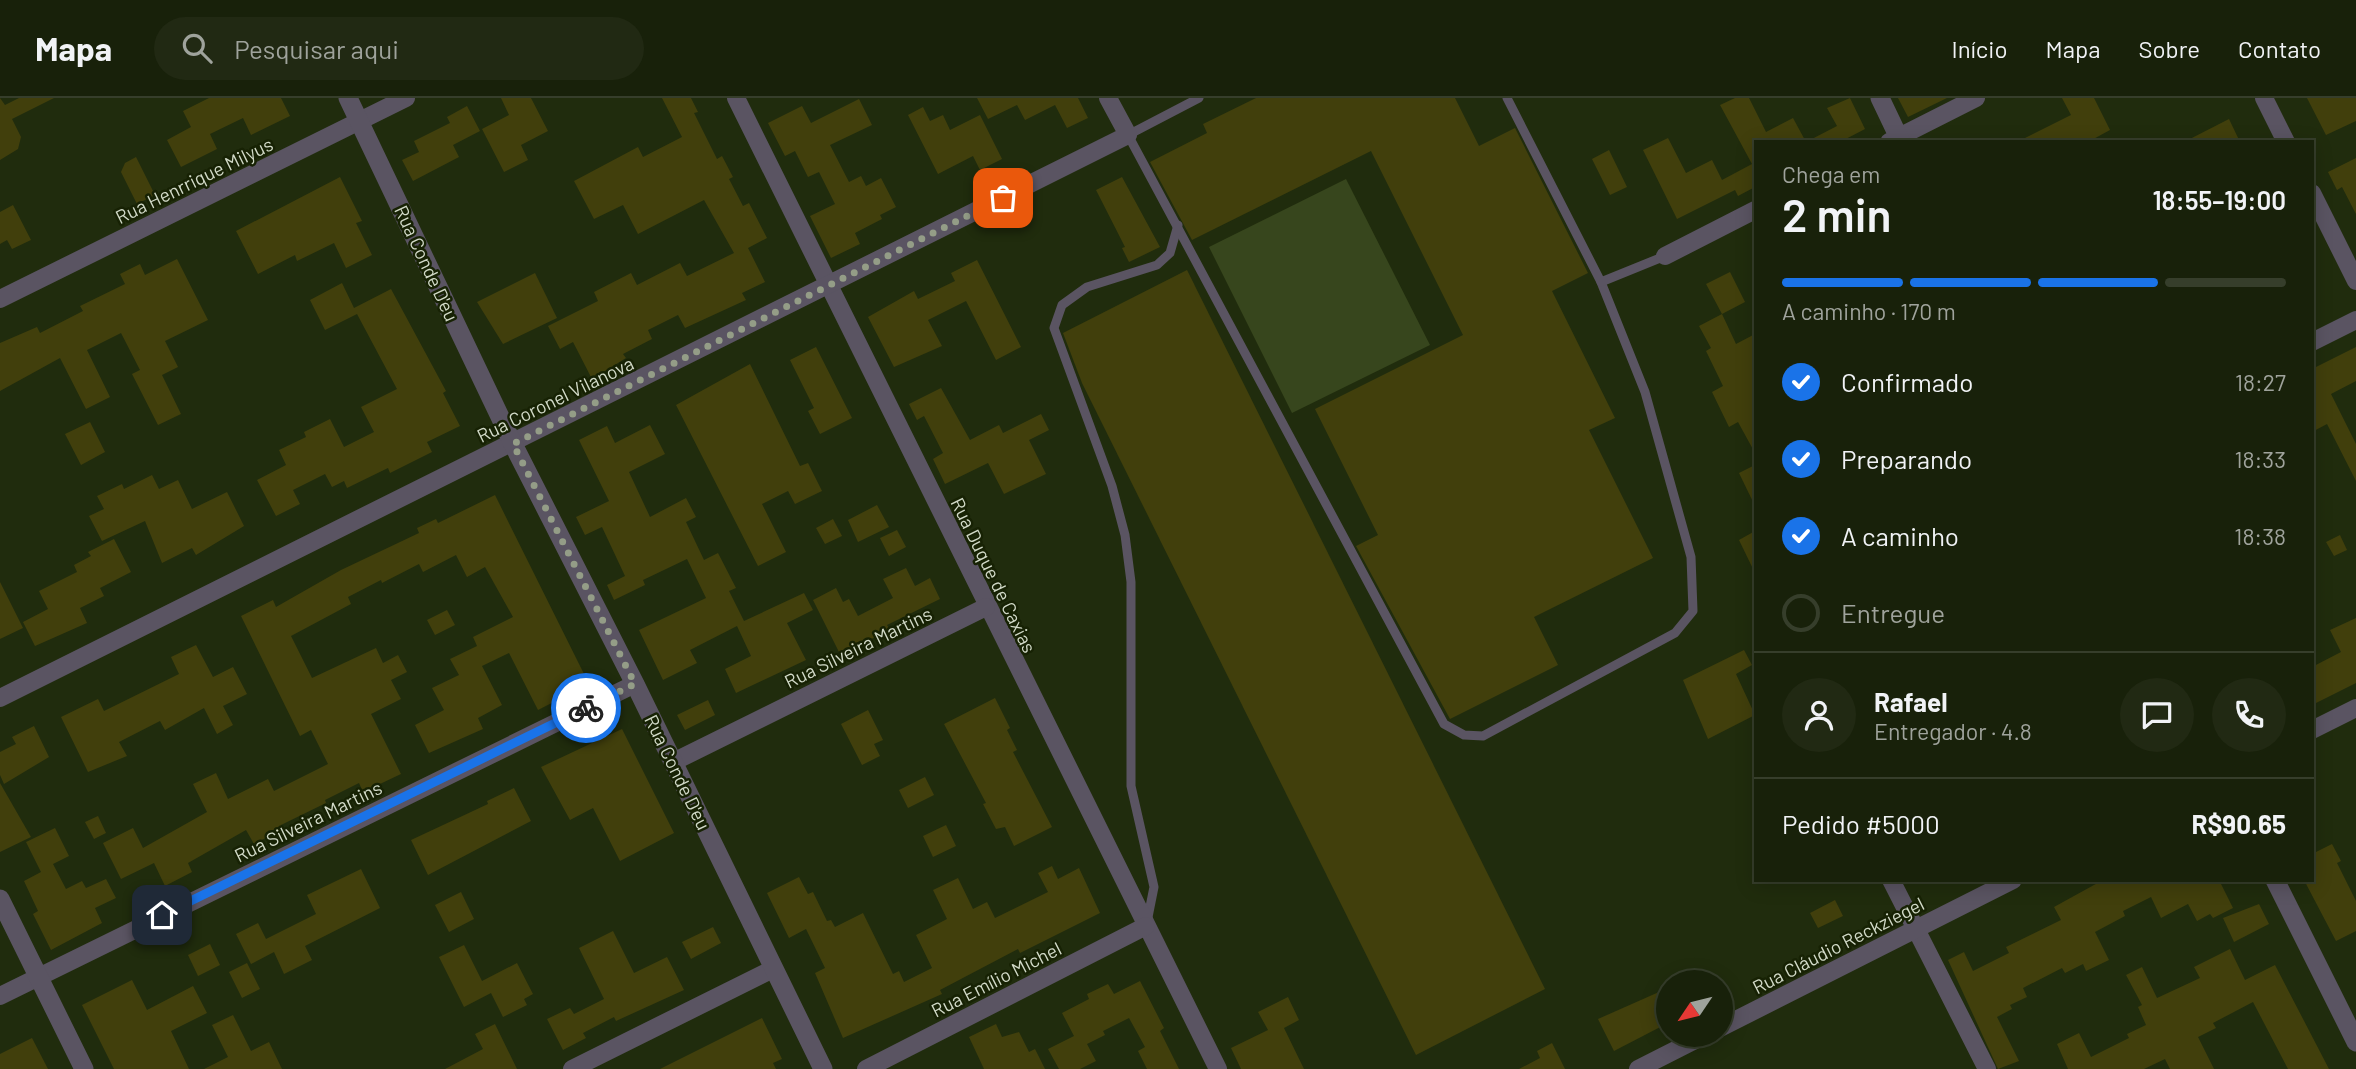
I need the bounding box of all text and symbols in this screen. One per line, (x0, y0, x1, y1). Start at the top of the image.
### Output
search box (154, 17, 644, 80)
text: Mapa (35, 28, 112, 68)
icon: search (178, 29, 216, 67)
text: Pesquisar aqui (234, 33, 399, 64)
text: Início (1952, 34, 2008, 63)
text: Mapa (2046, 34, 2100, 63)
text: Sobre (2138, 34, 2200, 63)
text: Contato (2238, 34, 2321, 63)
street label: Rua Henrrique Milyus (112, 132, 276, 228)
text: Chega em (1782, 160, 1880, 188)
pin (973, 168, 1033, 228)
icon: bag (984, 179, 1022, 217)
text: 18:55–19:00 (2152, 184, 2286, 215)
text: 2 min (1782, 186, 1891, 241)
street label: Rua Conde D'eu (390, 201, 464, 325)
text: A caminho · 170 m (1782, 297, 1956, 325)
street label: Rua Coronel Vilanova (473, 351, 637, 447)
icon: check (1782, 363, 1820, 401)
text: Confirmado (1841, 366, 1973, 397)
text: 18:27 (2235, 368, 2286, 396)
icon: check (1782, 440, 1820, 478)
text: Preparando (1841, 443, 1972, 474)
text: 18:33 (2234, 445, 2286, 473)
street label: Rua Duque de Caxias (946, 494, 1042, 656)
icon: check (1782, 517, 1820, 555)
text: A caminho (1841, 520, 1959, 551)
text: 18:38 (2234, 522, 2286, 550)
text: Entregue (1841, 597, 1945, 628)
street label: Rua Silveira Martins (780, 601, 936, 693)
courier (551, 673, 621, 743)
button: person (1782, 678, 1856, 752)
button: chat (2120, 678, 2194, 752)
button: phone (2212, 678, 2286, 752)
text: Rafael (1874, 686, 1948, 717)
icon: bike (567, 689, 605, 727)
street label: Rua Conde D'eu (640, 711, 716, 833)
text: Entregador · 4.8 (1874, 717, 2032, 745)
street label: Rua Silveira Martins (230, 775, 386, 867)
text: Pedido #5000 (1782, 808, 1940, 839)
text: R$90.65 (2192, 808, 2286, 839)
pin (132, 885, 192, 945)
street label: Rua Cláudio Reckziegel (1748, 892, 1928, 998)
icon: home (143, 896, 181, 934)
street label: Rua Emílio Michel (927, 936, 1065, 1022)
north arrow (1656, 970, 1732, 1046)
map controls (1656, 970, 1733, 1047)

